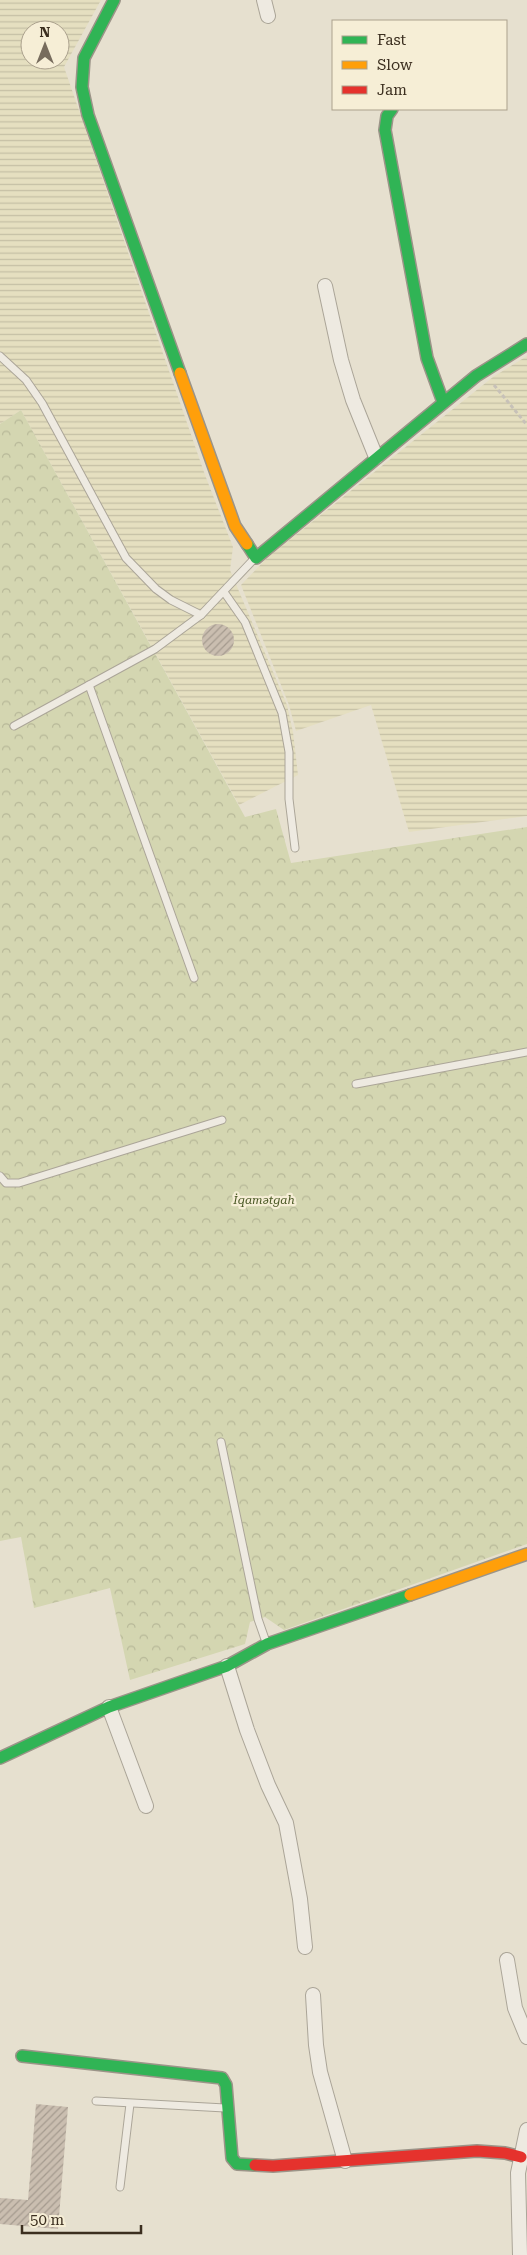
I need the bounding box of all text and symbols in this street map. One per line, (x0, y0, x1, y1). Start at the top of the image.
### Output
north arrow (20, 20, 70, 70)
legend (332, 20, 507, 110)
text: N (40, 24, 51, 40)
text: Fast (377, 31, 407, 49)
text: Slow (377, 56, 413, 74)
text: Jam (377, 81, 407, 99)
park label: İqamətgah (232, 1193, 295, 1207)
scale bar (22, 2202, 141, 2234)
text: 50 m (30, 2211, 65, 2229)

